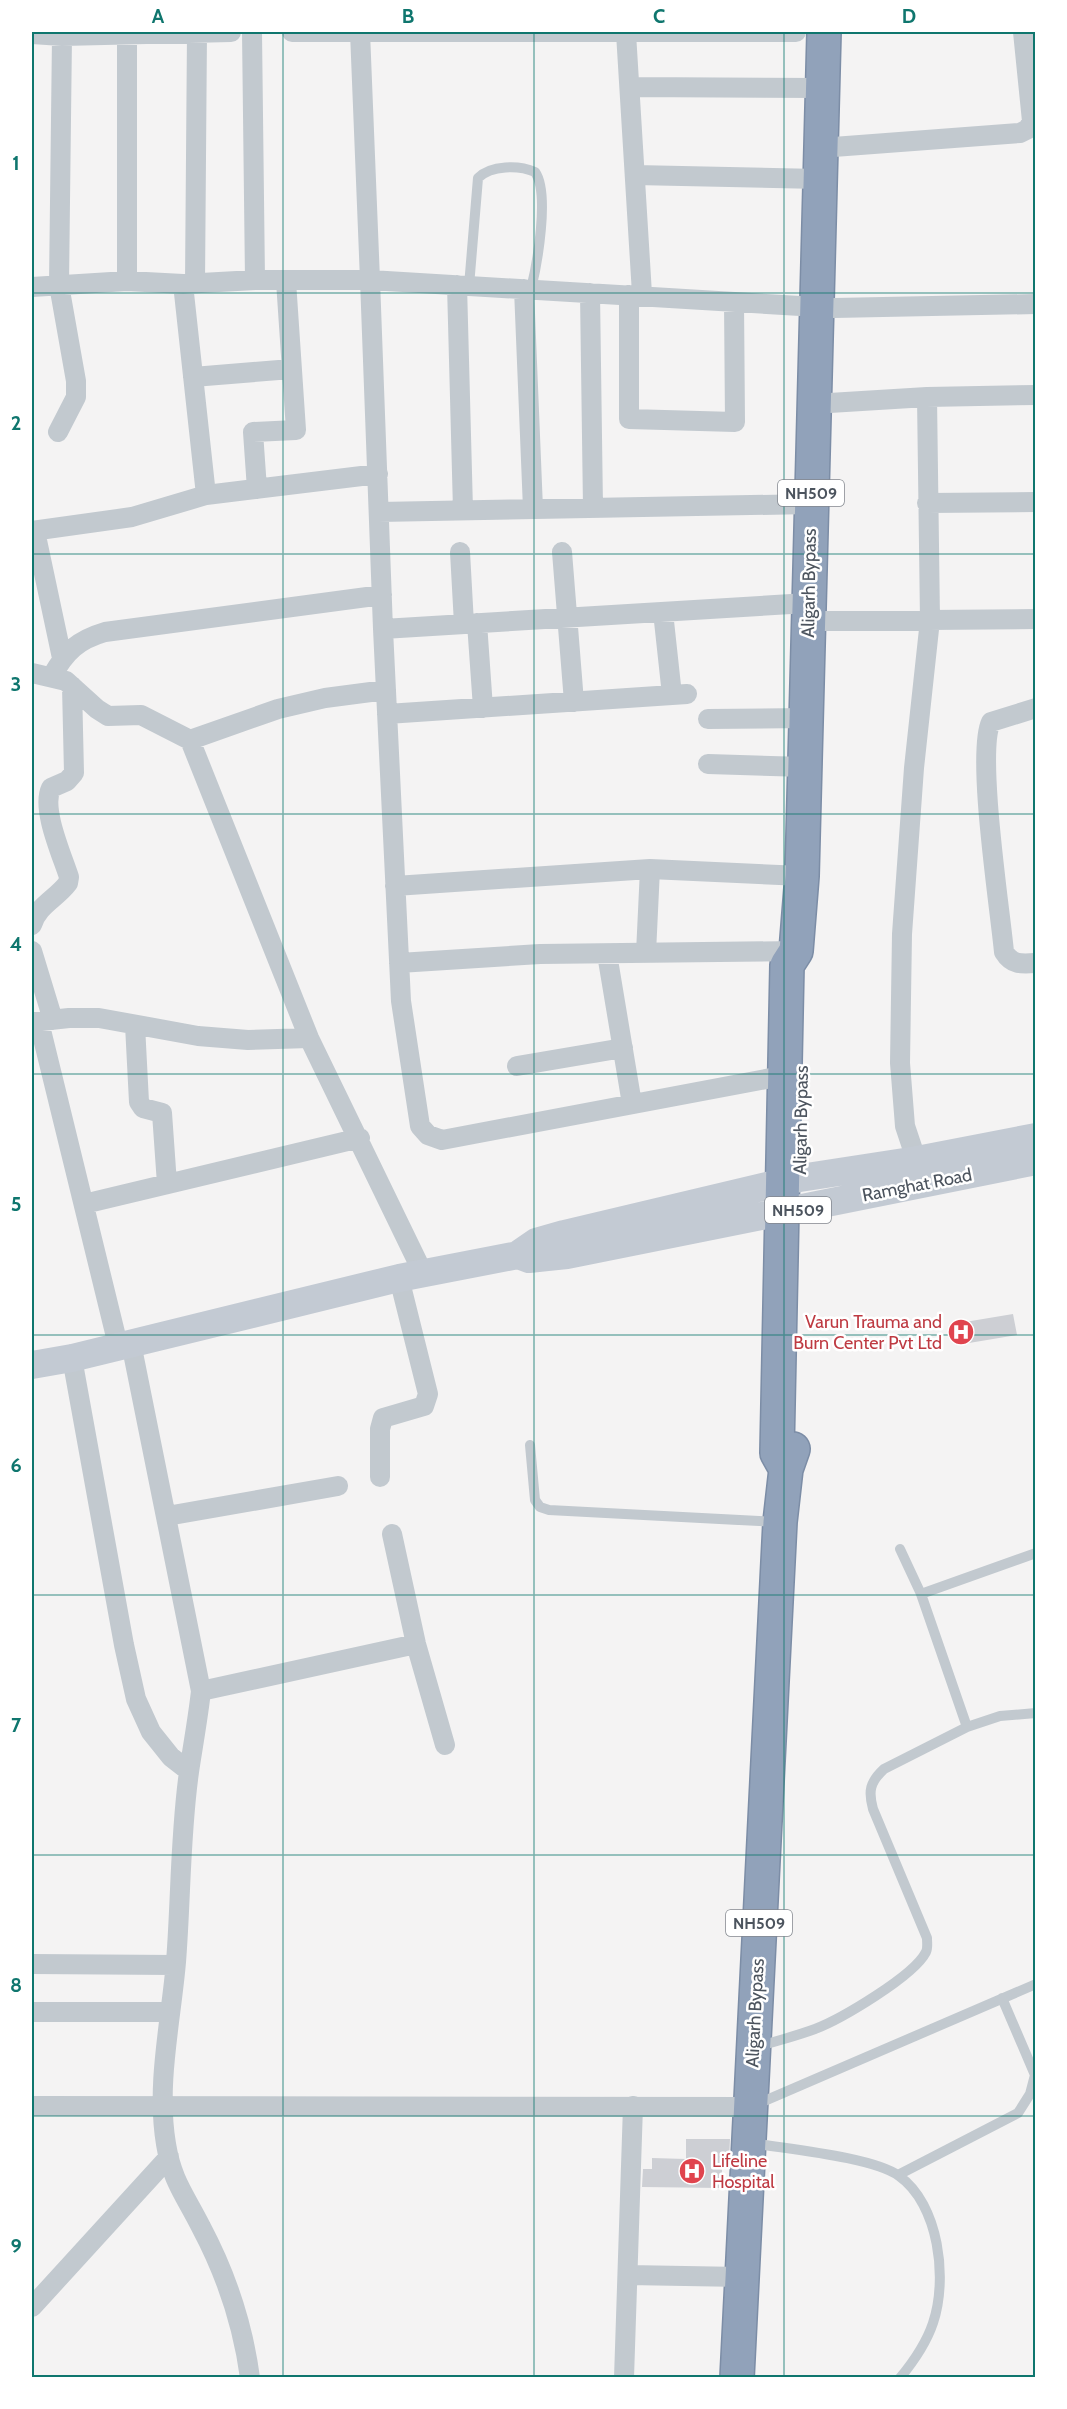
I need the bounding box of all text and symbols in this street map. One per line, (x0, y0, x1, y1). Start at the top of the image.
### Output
text: A (152, 4, 165, 28)
text: B (402, 4, 414, 28)
text: C (653, 4, 665, 28)
text: D (902, 4, 916, 28)
text: 1 (12, 151, 20, 175)
text: 2 (11, 411, 21, 435)
road number: NH509 (778, 480, 844, 506)
street label: Aligarh Bypass (797, 528, 821, 638)
text: 3 (11, 672, 21, 696)
text: 4 (10, 932, 22, 956)
street label: Aligarh Bypass (789, 1065, 813, 1175)
street label: Ramghat Road (860, 1164, 974, 1206)
text: 5 (11, 1192, 21, 1216)
road number: NH509 (765, 1197, 831, 1223)
place label: Varun Trauma and Burn Center Pvt Ltd (793, 1311, 942, 1354)
hospital icon: Varun Trauma and Burn Center Pvt Ltd (946, 1317, 976, 1347)
text: 6 (10, 1453, 22, 1477)
text: 7 (11, 1713, 22, 1737)
road number: NH509 (726, 1910, 792, 1936)
street label: Aligarh Bypass (741, 1958, 769, 2068)
text: 8 (10, 1973, 22, 1997)
place label: Lifeline Hospital (712, 2150, 775, 2193)
hospital icon: Lifeline Hospital (677, 2156, 707, 2186)
text: 9 (10, 2234, 22, 2258)

